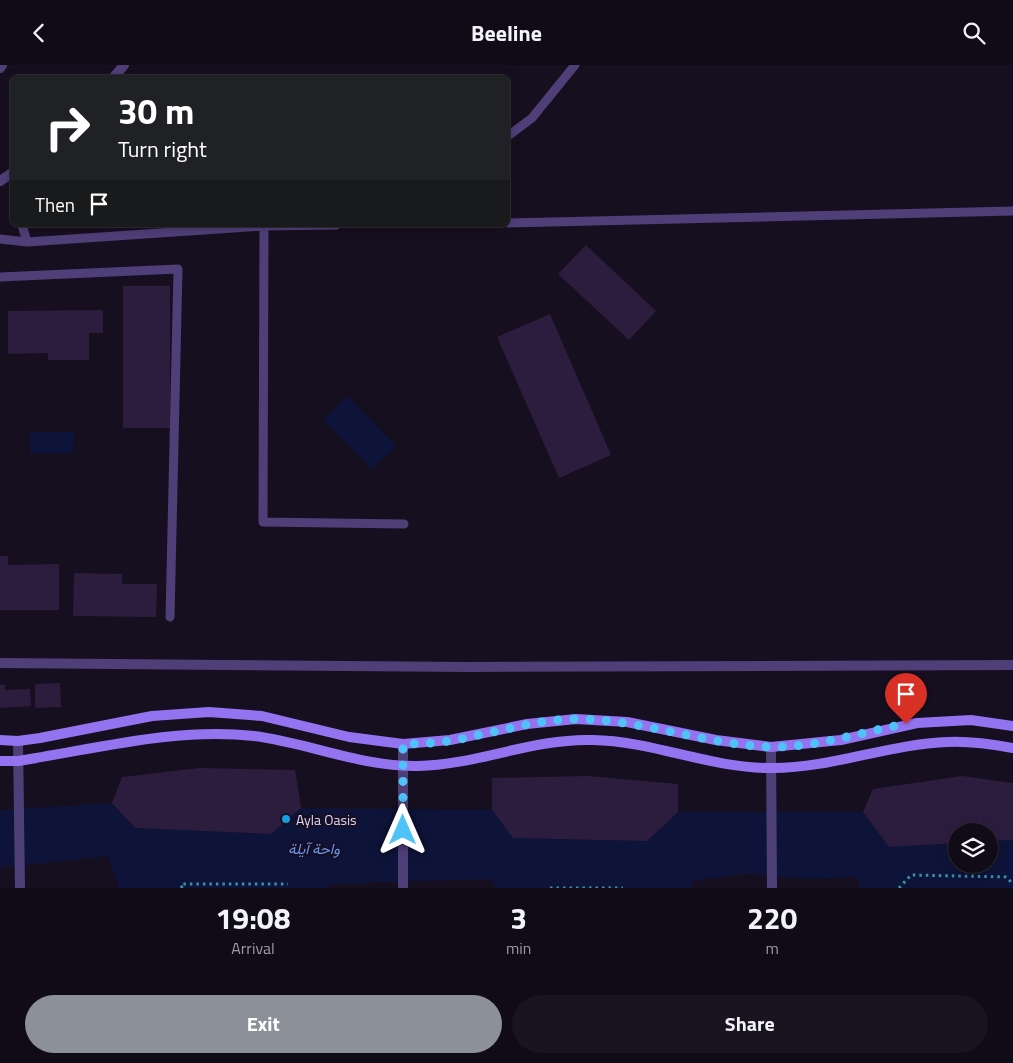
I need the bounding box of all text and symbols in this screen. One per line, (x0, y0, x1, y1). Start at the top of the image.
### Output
text: Beeline (471, 16, 542, 50)
icon: back (25, 19, 53, 47)
icon: search (960, 19, 988, 47)
text: 30 m (118, 84, 194, 138)
icon: right (35, 95, 100, 160)
text: Turn right (118, 132, 207, 166)
text: Then (35, 190, 75, 219)
icon: arrive (85, 190, 113, 218)
pin (885, 673, 927, 724)
icon: arrive (892, 680, 920, 708)
position arrow (376, 803, 428, 855)
place label: Ayla Oasis (296, 809, 357, 830)
marker: Ayla Oasis (280, 813, 292, 825)
map controls (948, 823, 998, 873)
button: layers (948, 823, 998, 873)
water label: واحة آيلة (288, 837, 340, 860)
text: 19:08 (216, 895, 290, 941)
text: 3 (510, 895, 527, 941)
text: 220 (747, 895, 797, 941)
text: Arrival (231, 936, 275, 960)
text: min (506, 936, 531, 960)
text: m (766, 936, 779, 960)
button: Exit (25, 995, 502, 1053)
button: Share (512, 995, 988, 1053)

